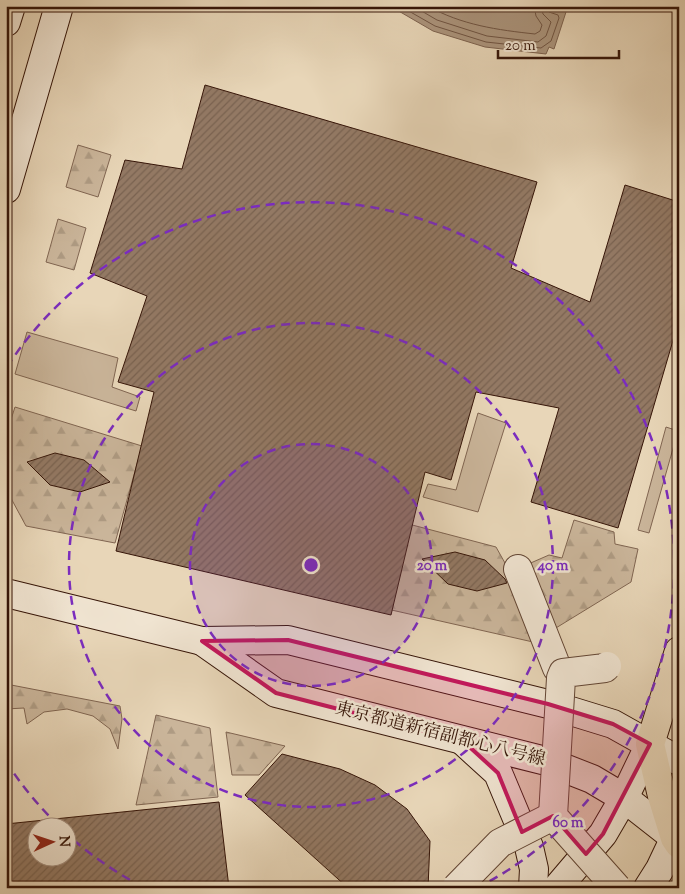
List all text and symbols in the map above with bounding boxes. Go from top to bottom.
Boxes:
scale bar [498,28,619,60]
text: 20 m [505,36,536,57]
centre of rings [302,556,320,574]
text: 20 m [417,556,448,577]
text: 40 m [537,556,569,577]
street label: 東京都道新宿副都心八号線 [332,696,548,774]
text: 60 m [553,813,584,834]
north arrow [28,816,78,866]
text: N [53,835,73,848]

